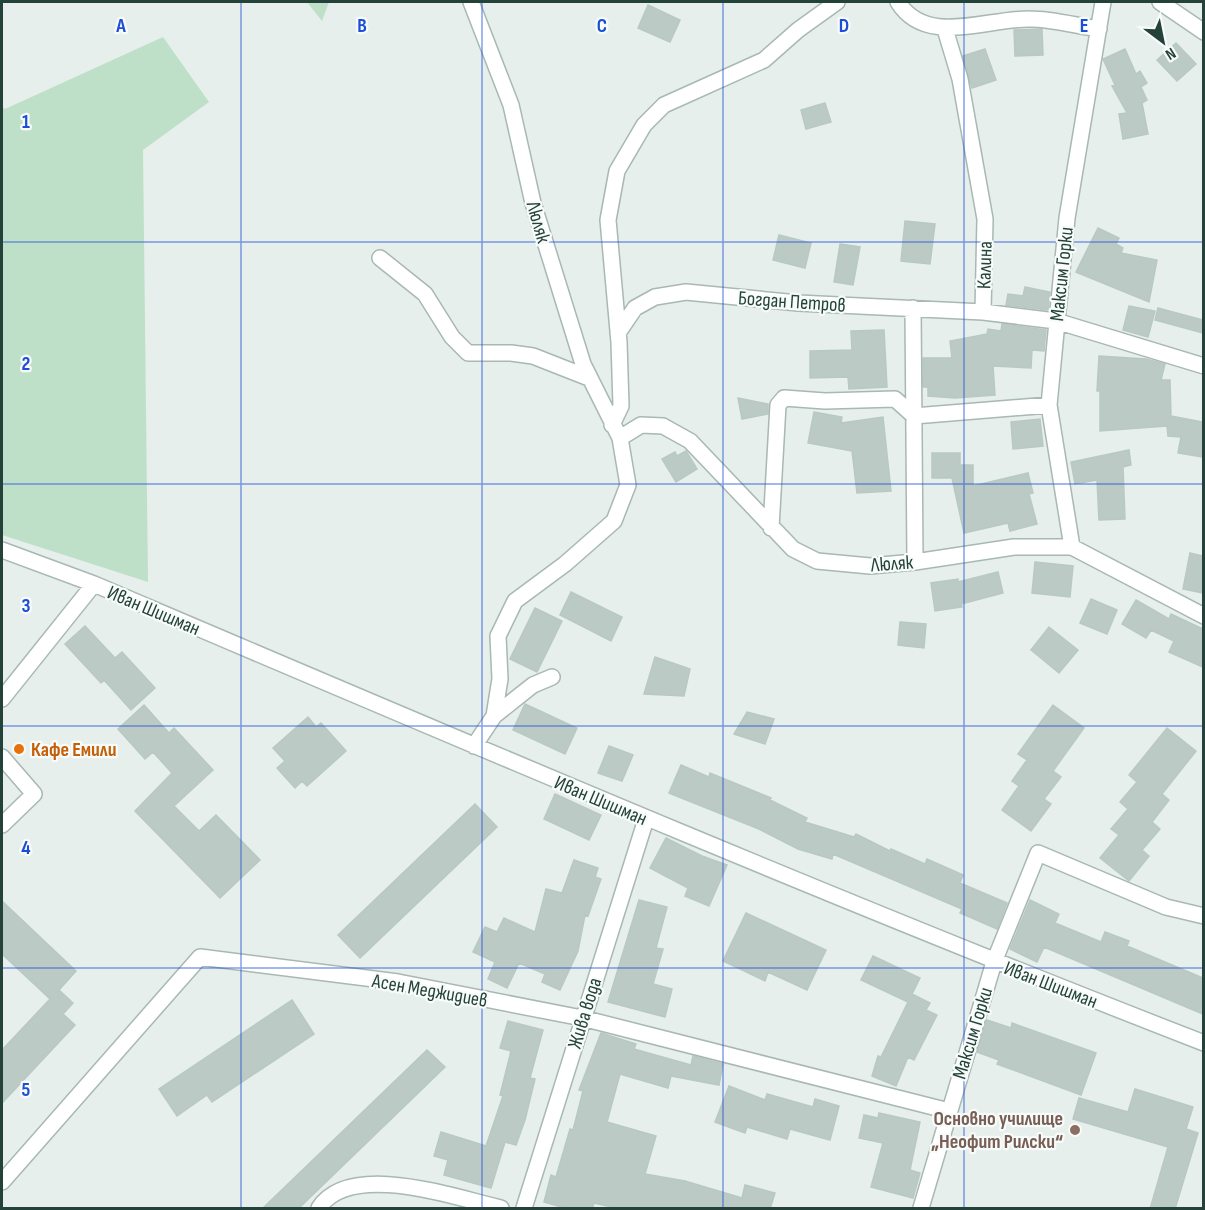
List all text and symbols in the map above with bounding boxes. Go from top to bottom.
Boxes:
north arrow [1133,12,1193,72]
text: A [115,14,126,38]
text: B [357,14,367,38]
text: C [597,14,607,38]
text: D [839,14,849,38]
text: E [1080,14,1088,38]
text: N [1161,43,1179,64]
text: 1 [22,110,30,134]
street label: Люляк [520,198,556,246]
street label: Максим Горки [1045,226,1079,322]
street label: Калина [972,241,998,289]
street label: Богдан Петров [737,286,847,318]
text: 2 [22,352,30,376]
street label: Люляк [869,551,915,578]
street label: Иван Шишман [104,581,204,641]
text: 3 [22,594,31,618]
place label: Кафе Емили [31,738,116,762]
marker: Кафе Емили [12,742,26,756]
street label: Иван Шишман [551,771,651,831]
text: 4 [21,836,31,860]
street label: Иван Шишман [1000,956,1101,1014]
street label: Асен Меджидиев [369,969,489,1013]
street label: Жива вода [563,975,607,1052]
street label: Максим Горки [948,985,998,1082]
text: 5 [22,1078,31,1102]
place label: Основно училище „Неофит Рилски“ [931,1107,1063,1154]
marker: Основно училище „Неофит Рилски“ [1068,1123,1082,1137]

